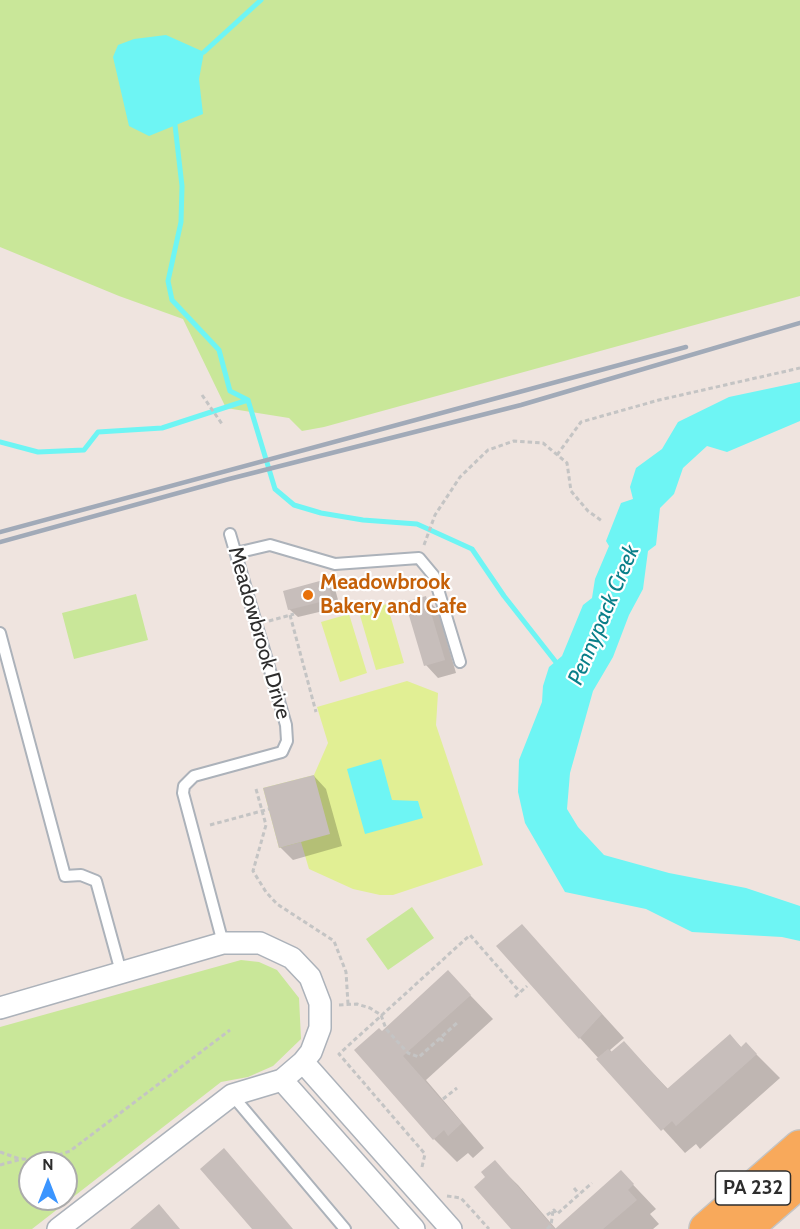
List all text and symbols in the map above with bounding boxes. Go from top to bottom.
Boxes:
water label: Pennypack Creek [563,541,645,689]
street label: Meadowbrook Drive [222,544,296,722]
place label: Meadowbrook Bakery and Cafe [320,570,467,620]
marker: Meadowbrook Bakery and Cafe [301,588,315,602]
north arrow [18,1151,78,1211]
text: N [42,1155,54,1174]
road number: PA 232 [716,1171,790,1205]

